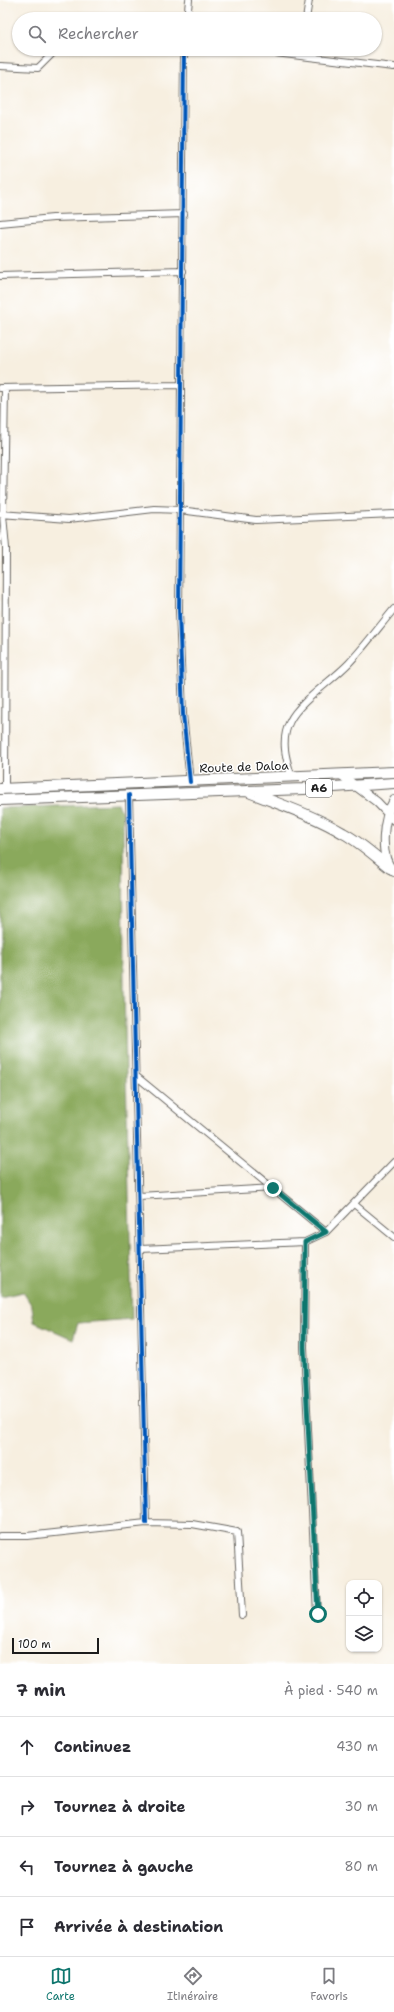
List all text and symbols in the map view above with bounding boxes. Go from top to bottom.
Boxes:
search box [12,12,382,56]
icon: search [26,23,48,45]
text: Rechercher [58,24,139,44]
street label: Route de Daloa [199,757,290,777]
road number: A6 [306,779,332,797]
route end [264,1179,282,1197]
map controls [346,1580,382,1652]
button: locate [346,1580,382,1616]
route start [309,1605,327,1623]
button: layers [346,1616,382,1652]
scale bar [12,1636,99,1655]
text: 100 m [18,1637,51,1652]
text: 7 min [16,1679,66,1701]
text: À pied · 540 m [284,1682,378,1699]
icon: ahead [16,1736,38,1758]
text: Continuez [54,1737,131,1757]
text: 430 m [336,1738,378,1755]
icon: right [16,1796,38,1818]
text: Tournez à droite [54,1797,186,1817]
text: 30 m [344,1798,378,1815]
icon: left [16,1856,38,1878]
text: Tournez à gauche [54,1857,194,1877]
text: 80 m [344,1858,378,1875]
icon: arrive [16,1916,38,1938]
text: Arrivée à destination [54,1917,223,1937]
tab: Carte [46,1965,75,2004]
tab: Itinéraire [167,1965,218,2004]
tab: Favoris [310,1965,348,2004]

